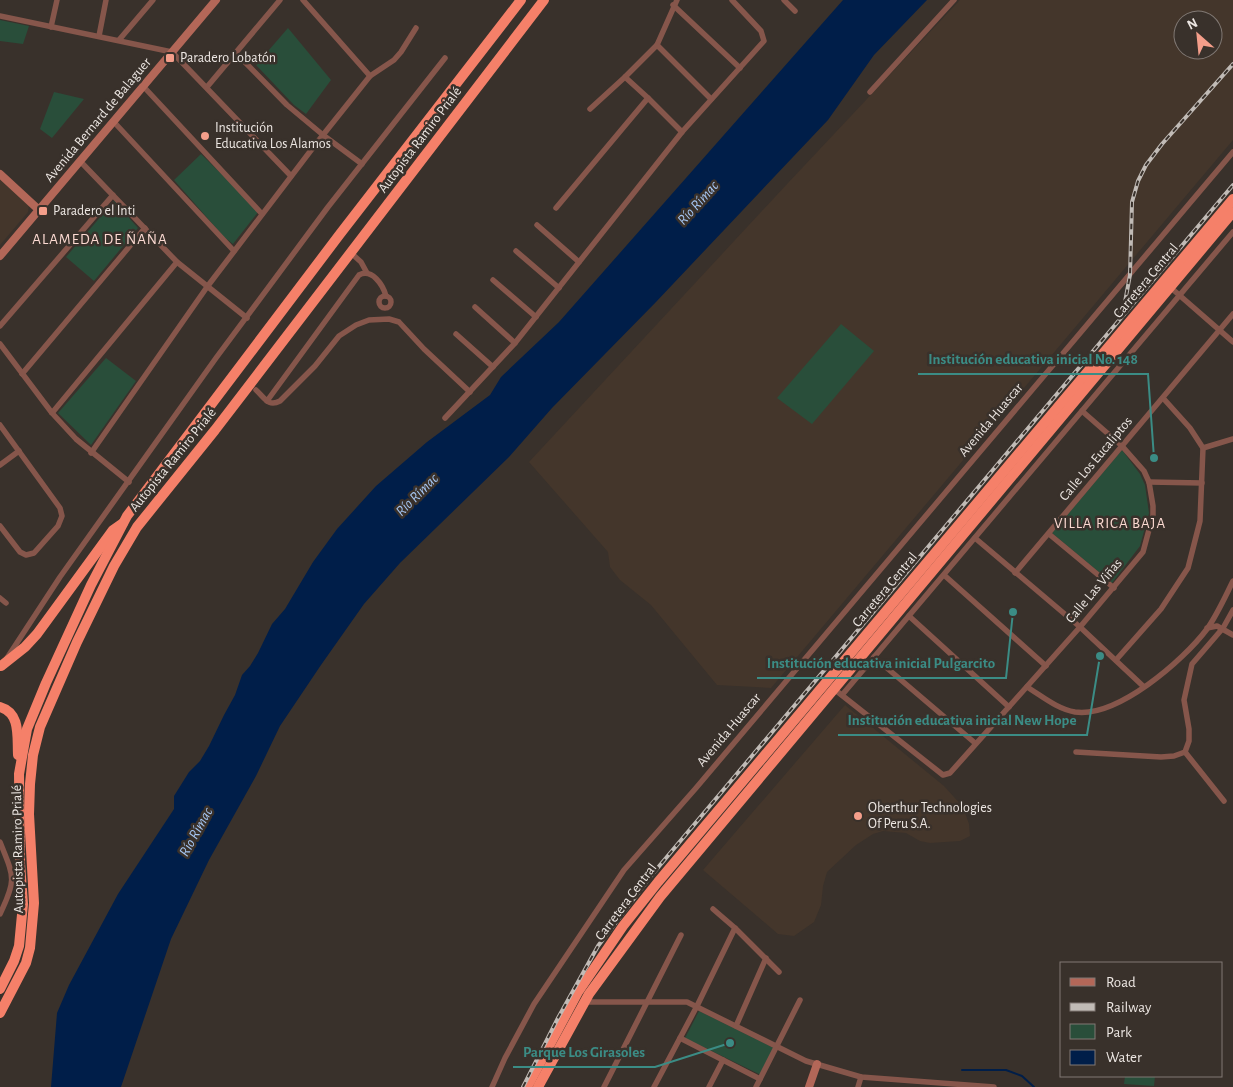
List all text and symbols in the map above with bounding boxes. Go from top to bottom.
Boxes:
north arrow [1173,10,1223,60]
text: N [1185,16,1200,33]
place label: Paradero Lobatón [180,51,276,65]
marker: Paradero Lobatón [164,52,176,64]
street label: Avenida Bernard de Balaguer [42,55,154,185]
street label: Autopista Ramiro Prialé [376,84,464,196]
place label: Institución Educativa Los Alamos [215,121,331,151]
marker: Institución Educativa Los Alamos [199,130,211,142]
water label: Río Rímac [675,178,722,228]
place label: Paradero el Inti [53,204,135,218]
marker: Paradero el Inti [37,205,49,217]
district label: ALAMEDA DE ÑAÑA [32,231,168,247]
street label: Carretera Central [1111,241,1181,321]
callout: Institución educativa inicial No. 148 [918,344,1148,374]
text: Institución educativa inicial No. 148 [928,352,1138,367]
street label: Avenida Huascar [956,380,1026,459]
street label: Autopista Ramiro Prialé [127,406,219,514]
street label: Calle Los Eucaliptos [1057,414,1135,504]
water label: Río Rímac [393,470,442,519]
district label: VILLA RICA BAJA [1054,516,1166,531]
street label: Carretera Central [850,550,920,630]
street label: Calle Las Viñas [1063,556,1125,626]
callout: Institución educativa inicial Pulgarcito [757,648,1006,678]
text: Institución educativa inicial Pulgarcito [767,656,995,671]
street label: Avenida Huascar [694,690,764,769]
callout: Institución educativa inicial New Hope [838,705,1087,735]
text: Institución educativa inicial New Hope [848,713,1076,728]
street label: Autopista Ramiro Prialé [10,785,26,913]
place label: Oberthur Technologies Of Peru S.A. [868,801,992,831]
water label: Río Rímac [177,804,216,859]
marker: Oberthur Technologies Of Peru S.A. [852,810,864,822]
street label: Carretera Central [593,861,659,943]
legend [1060,962,1223,1077]
text: Road [1106,975,1136,990]
text: Railway [1106,1000,1152,1015]
text: Park [1106,1025,1132,1040]
callout: Parque Los Girasoles [513,1037,655,1067]
text: Parque Los Girasoles [523,1045,645,1060]
text: Water [1106,1050,1142,1065]

